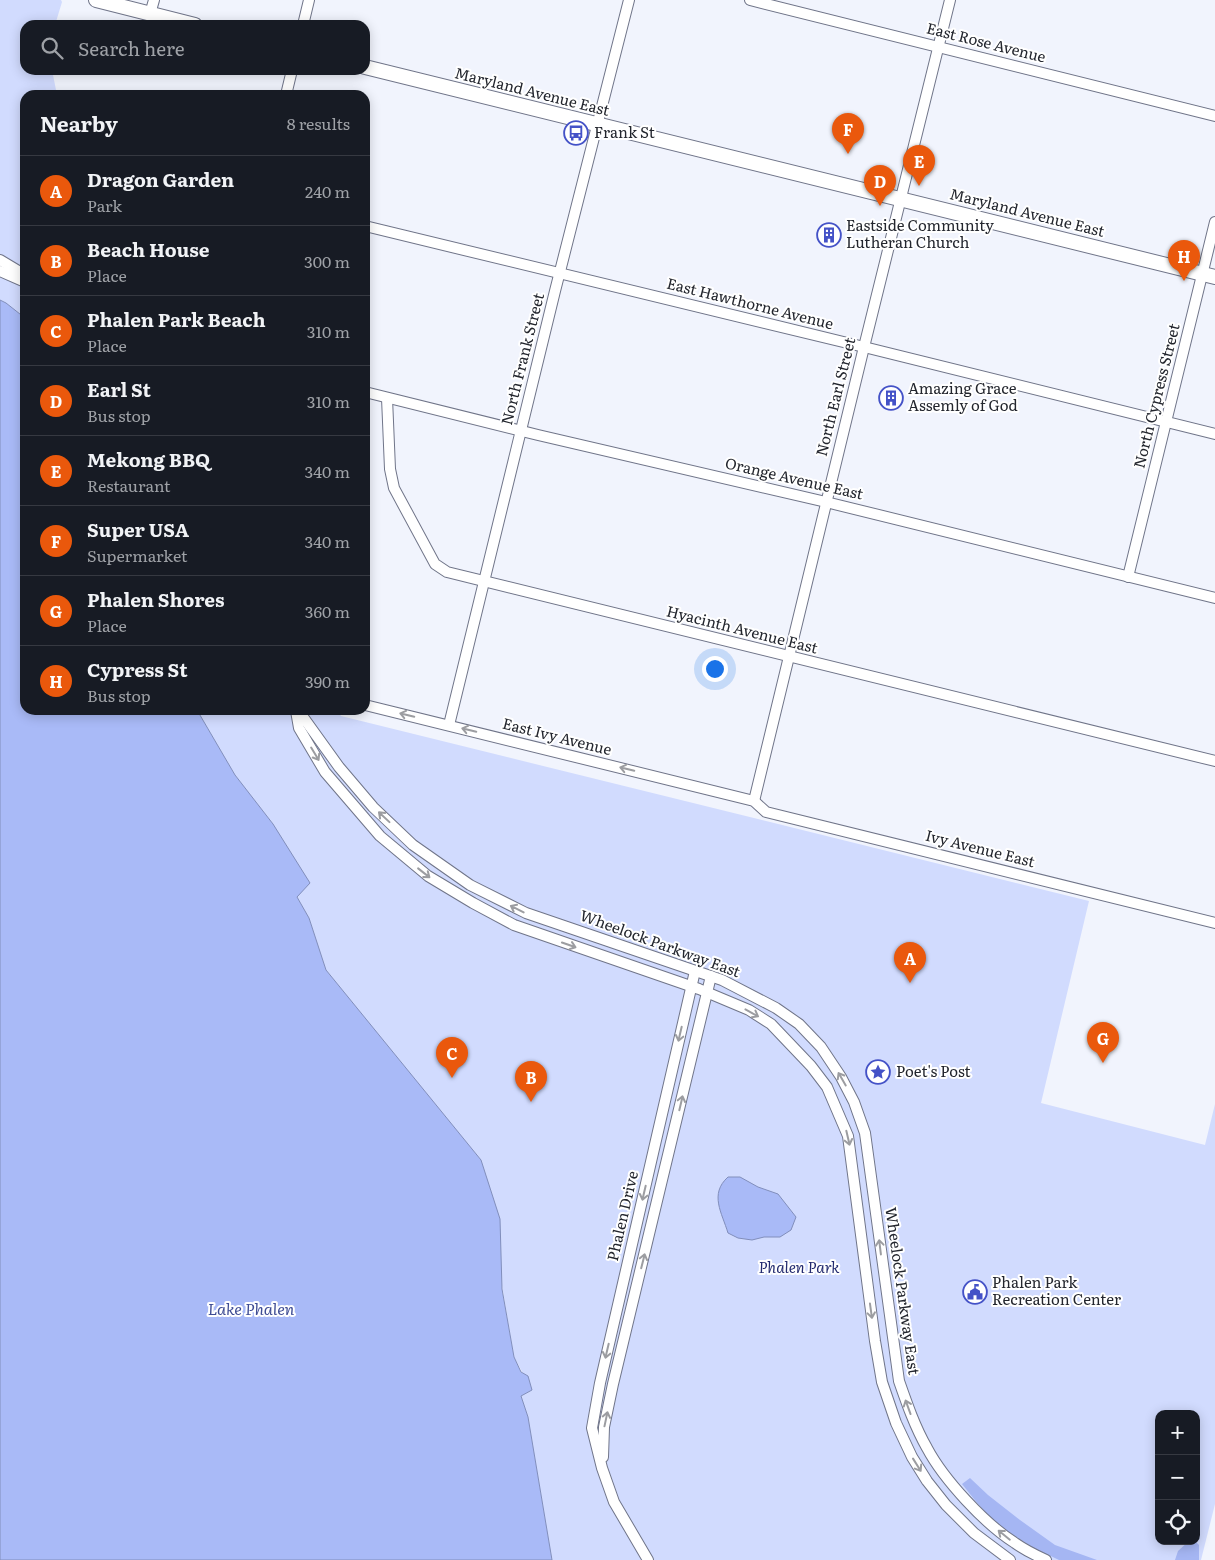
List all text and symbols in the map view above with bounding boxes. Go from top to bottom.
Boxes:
street label: East Rose Avenue [924,16,1049,68]
search box [20,20,370,75]
icon: search [38,34,66,62]
text: Search here [78,34,185,62]
street label: Maryland Avenue East [453,60,612,121]
text: Nearby [40,107,118,138]
text: 8 results [287,111,350,135]
pin: F [832,113,864,154]
bus stop icon: Frank St [563,120,589,146]
place label: Frank St [594,120,655,143]
pin: E [903,145,935,186]
text: Dragon Garden [87,165,234,193]
pin: D [864,165,896,206]
text: A [50,179,62,203]
text: 240 m [305,179,350,203]
street label: Maryland Avenue East [948,181,1107,242]
text: Park [87,193,122,217]
place label: Eastside Community Lutheran Church [846,213,994,253]
building icon: Eastside Community Lutheran Church [816,222,842,248]
text: Beach House [87,235,210,263]
pin: H [1168,240,1200,281]
text: B [50,249,62,273]
text: 300 m [304,249,350,273]
text: Place [87,263,127,287]
street label: East Hawthorne Avenue [665,271,836,334]
street label: North Frank Street [494,290,549,427]
text: Phalen Park Beach [87,305,266,333]
text: C [50,319,62,343]
text: 310 m [307,319,350,343]
street label: North Cypress Street [1126,321,1185,470]
text: Place [87,333,127,357]
street label: North Earl Street [809,335,860,458]
text: Earl St [87,375,151,403]
place label: Amazing Grace Assemly of God [908,376,1018,416]
building icon: Amazing Grace Assemly of God [878,385,904,411]
text: D [50,389,62,413]
text: 310 m [307,389,350,413]
text: Bus stop [87,403,151,427]
text: Mekong BBQ [87,445,210,473]
street label: Orange Avenue East [723,450,866,505]
text: E [51,459,61,483]
text: 340 m [305,459,350,483]
text: Restaurant [87,473,171,497]
text: Super USA [87,515,189,543]
text: F [51,529,61,553]
text: 340 m [305,529,350,553]
text: Supermarket [87,543,187,567]
text: Phalen Shores [87,585,224,613]
text: G [50,599,62,623]
text: 360 m [305,599,350,623]
street label: Hyacinth Avenue East [664,599,820,658]
text: Place [87,613,127,637]
text: Cypress St [87,655,187,683]
your location [702,656,728,682]
text: H [49,669,63,693]
text: 390 m [305,669,350,693]
text: Bus stop [87,683,151,707]
one-way arrow [399,710,415,719]
street label: East Ivy Avenue [500,711,615,760]
one-way arrow [462,725,478,734]
one-way arrow [310,747,320,761]
one-way arrow [619,764,635,773]
one-way arrow [378,811,390,823]
street label: Ivy Avenue East [923,823,1037,872]
one-way arrow [417,867,430,878]
street label: Wheelock Parkway East [577,903,744,982]
one-way arrow [510,904,525,913]
one-way arrow [561,941,576,950]
pin: A [894,942,926,983]
one-way arrow [744,1008,758,1018]
pin: G [1087,1022,1119,1063]
one-way arrow [675,1026,684,1042]
pin: C [436,1037,468,1078]
place icon: Poet's Post [865,1059,891,1085]
place label: Poet's Post [896,1059,971,1082]
pin: B [515,1061,547,1102]
one-way arrow [836,1072,846,1086]
one-way arrow [677,1096,686,1112]
one-way arrow [843,1130,853,1146]
street label: Phalen Drive [600,1168,643,1263]
one-way arrow [639,1184,648,1200]
street label: Wheelock Parkway East [880,1205,927,1376]
one-way arrow [875,1239,885,1255]
one-way arrow [639,1254,648,1270]
park label: Phalen Park [759,1255,840,1278]
place label: Phalen Park Recreation Center [992,1270,1121,1310]
public building icon: Phalen Park Recreation Center [962,1279,988,1305]
water label: Lake Phalen [208,1296,295,1320]
one-way arrow [866,1303,876,1319]
one-way arrow [602,1343,611,1359]
one-way arrow [903,1399,912,1415]
map controls [1155,1410,1200,1545]
button: + [1155,1410,1200,1455]
one-way arrow [602,1412,611,1428]
button: − [1155,1455,1200,1500]
one-way arrow [913,1458,923,1472]
button: locate [1155,1500,1200,1545]
one-way arrow [998,1529,1011,1540]

